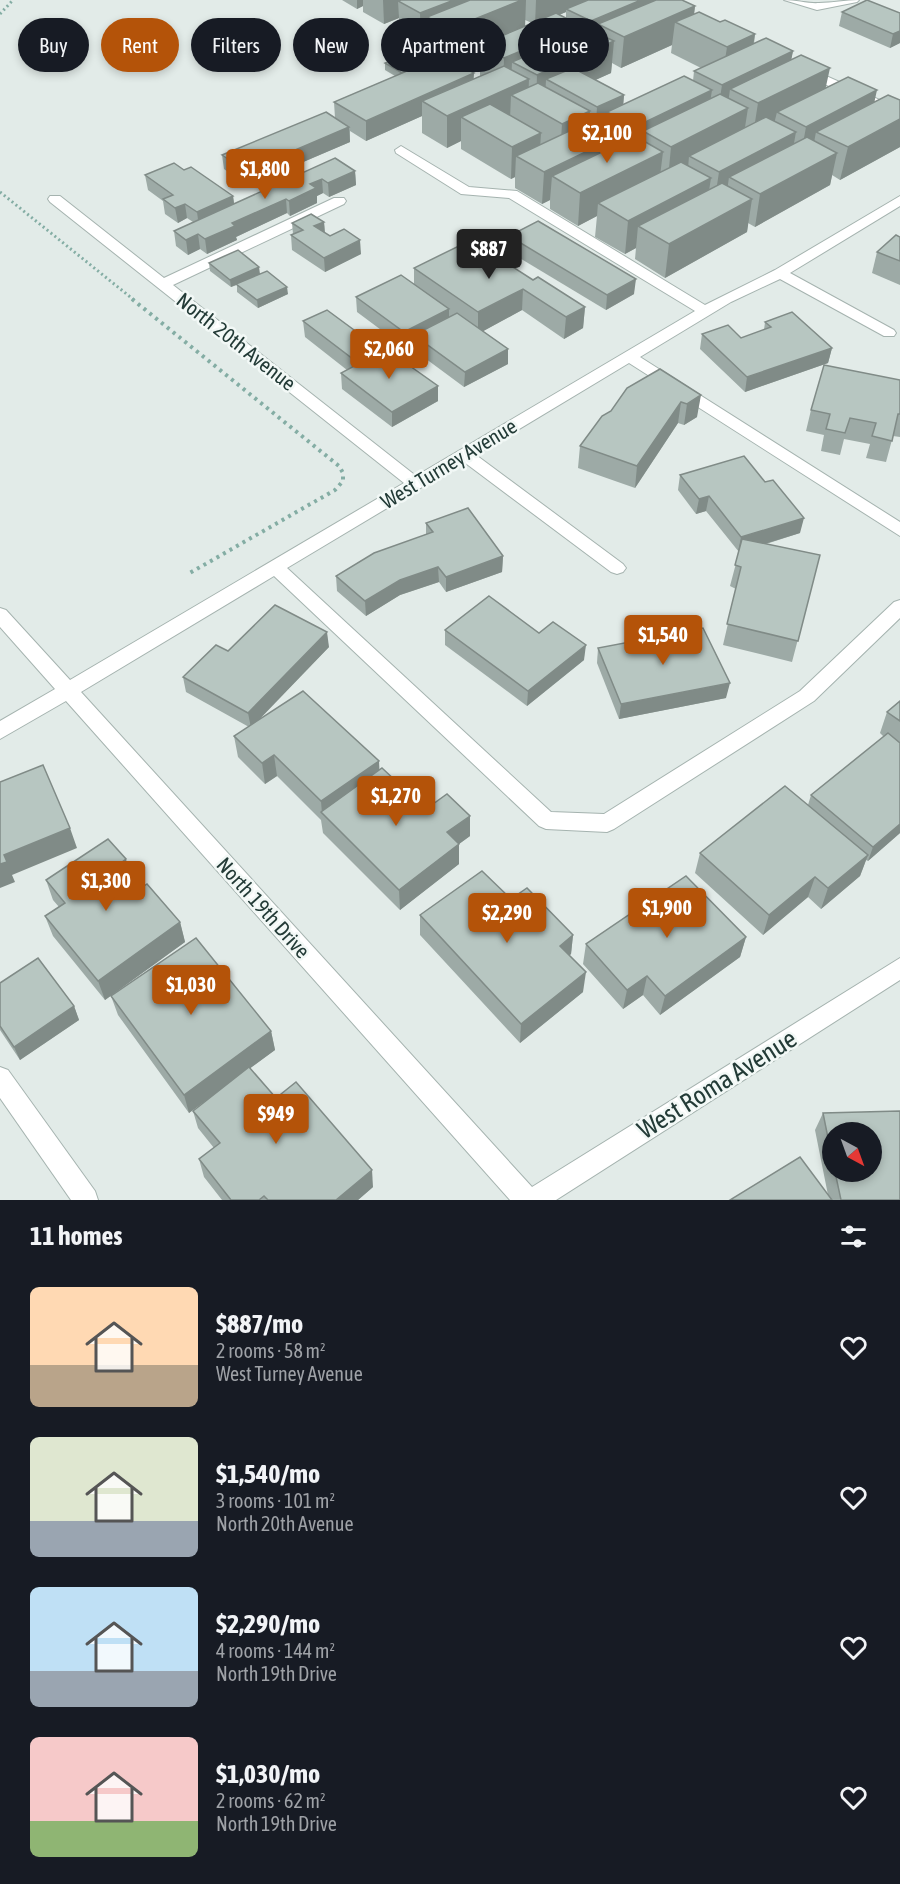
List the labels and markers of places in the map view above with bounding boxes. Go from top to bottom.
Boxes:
pin: $2,100 [558,113,656,164]
pin: $1,800 [216,149,314,200]
pin: $887 [453,229,525,280]
pin: $2,060 [340,329,438,380]
pin: $1,540 [614,615,712,666]
pin: $1,270 [347,776,445,827]
pin: $1,300 [57,861,155,912]
pin: $1,900 [618,888,716,939]
pin: $2,290 [458,893,556,944]
pin: $1,030 [142,965,240,1016]
pin: $949 [240,1094,312,1145]

